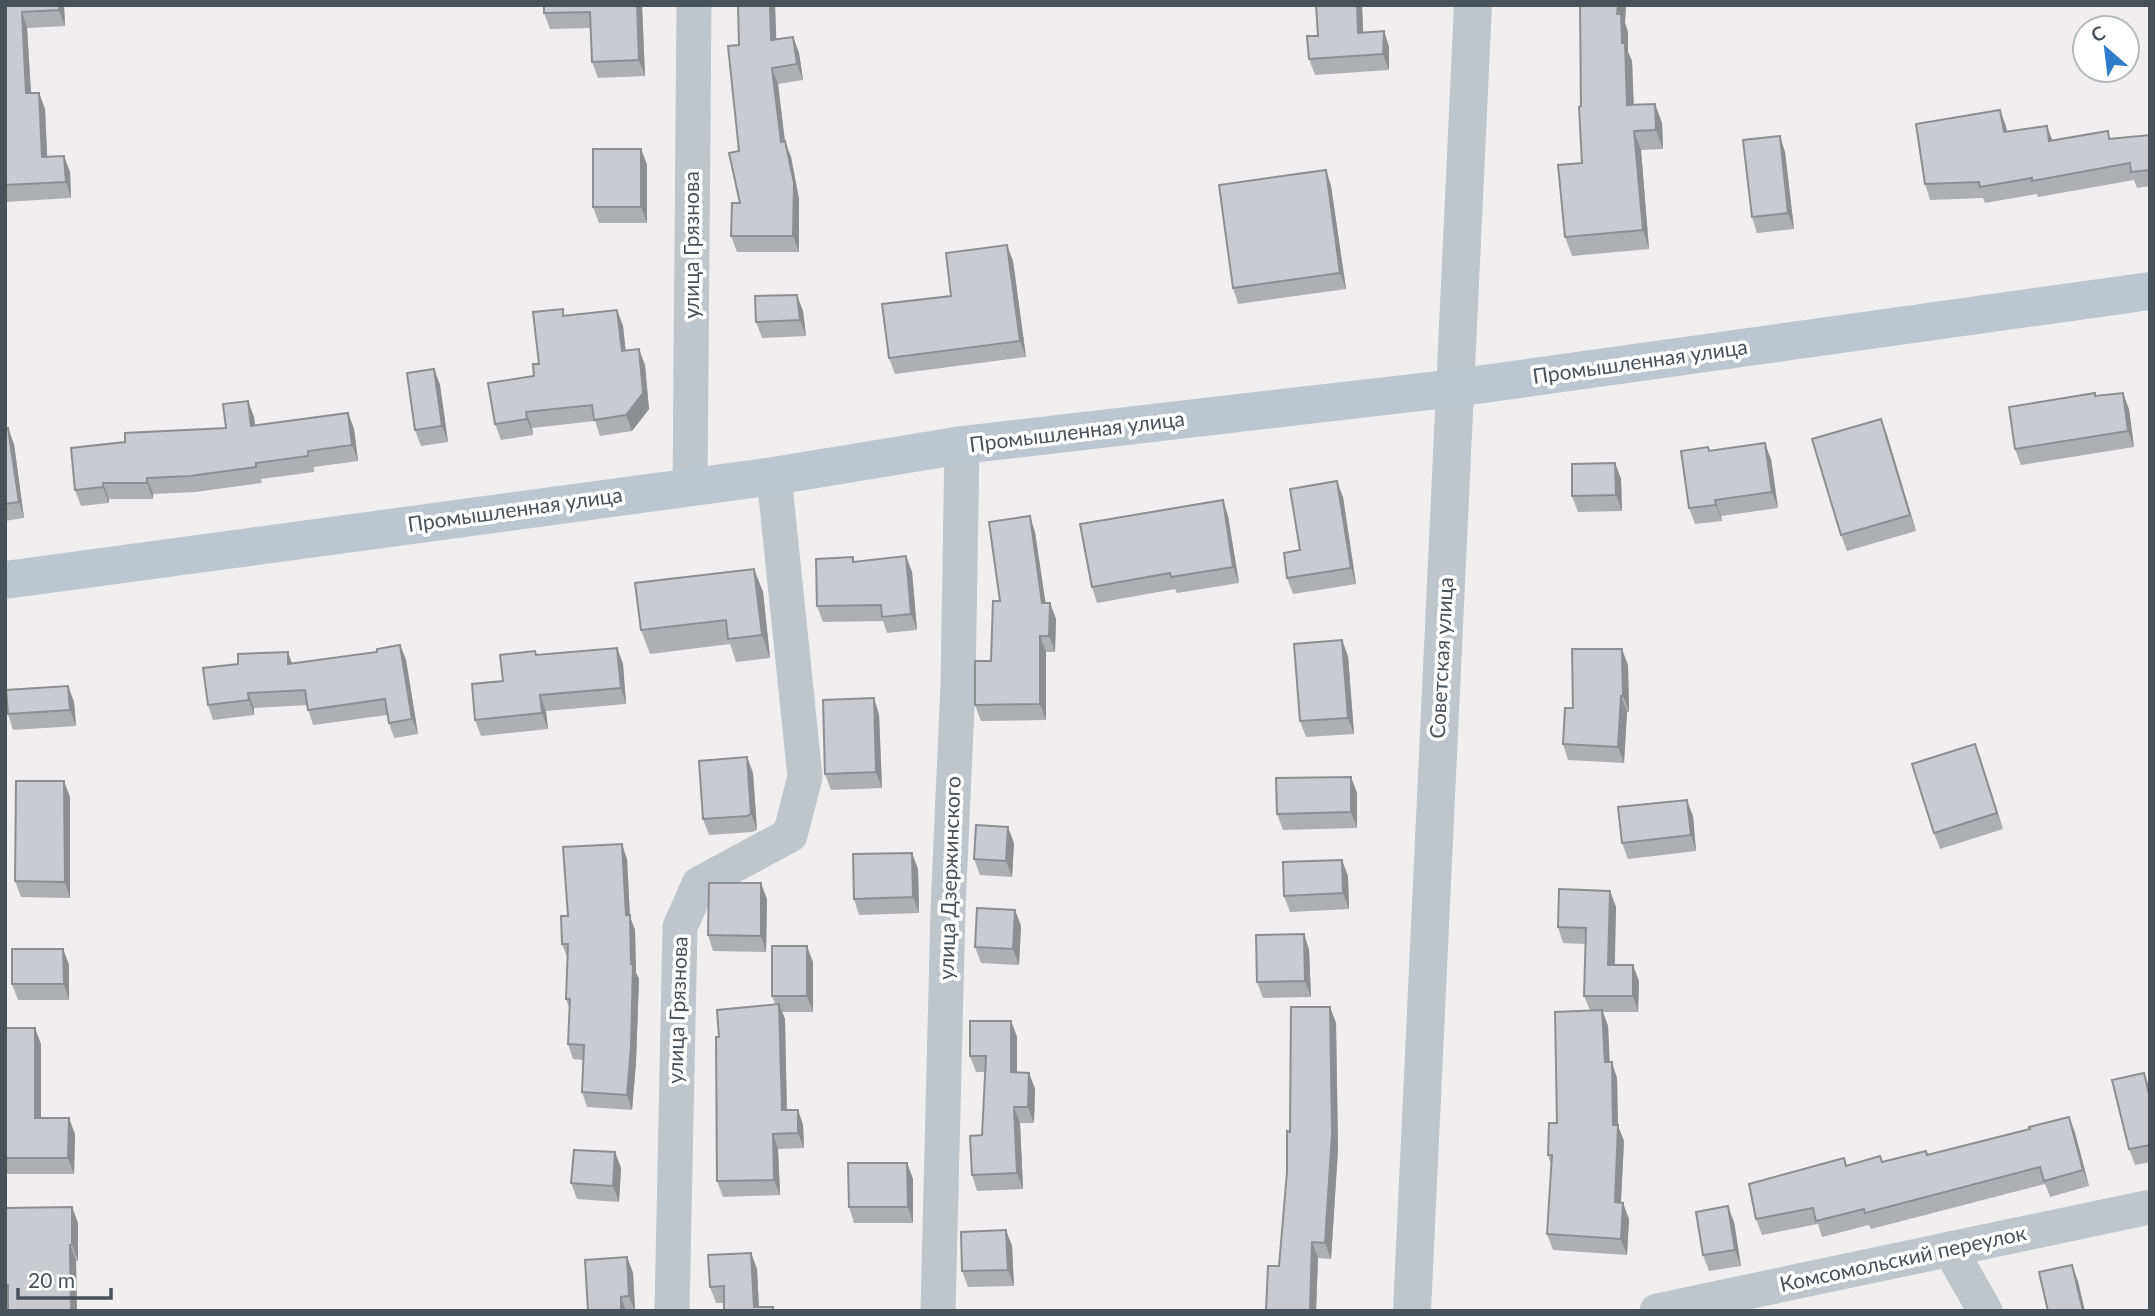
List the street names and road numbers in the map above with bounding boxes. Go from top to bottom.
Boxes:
street label: улица Грязнова [678,171,703,319]
street label: Промышленная улица [1531,333,1749,388]
street label: Промышленная улица [968,405,1186,456]
street label: Промышленная улица [406,481,624,536]
street label: Советская улица [1424,577,1457,739]
street label: улица Дзержинского [932,776,965,980]
street label: улица Грязнова [661,936,692,1084]
street label: Комсомольский переулок [1777,1219,2028,1296]

